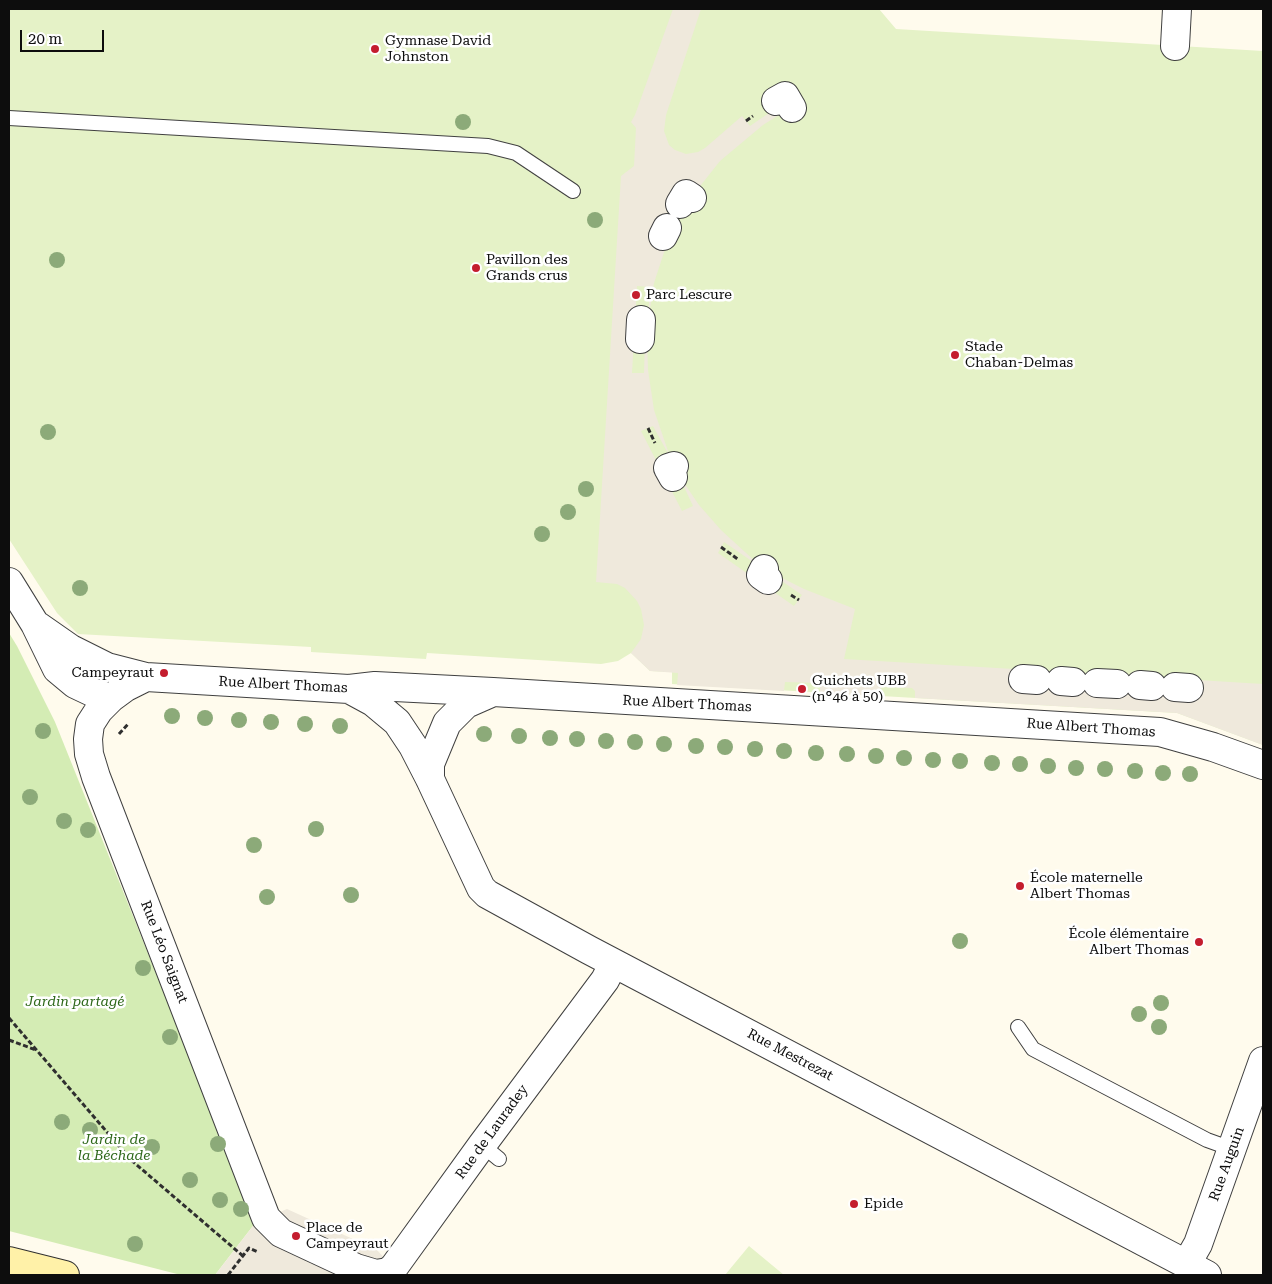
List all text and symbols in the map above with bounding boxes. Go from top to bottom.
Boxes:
scale bar [22,20,106,52]
text: 20 m [28,30,62,48]
place label: Gymnase David Johnston [385,33,491,65]
marker: Gymnase David Johnston [369,43,381,55]
place label: Pavillon des Grands crus [486,252,568,284]
marker: Pavillon des Grands crus [470,262,482,274]
place label: Parc Lescure [646,287,732,303]
marker: Parc Lescure [630,289,642,301]
place label: Stade Chaban-Delmas [965,339,1073,372]
marker: Stade Chaban-Delmas [949,349,961,361]
place label: Campeyraut [72,665,154,681]
marker: Campeyraut [158,667,170,679]
street label: Rue Albert Thomas [218,673,348,697]
place label: Guichets UBB (n°46 à 50) [812,673,906,706]
marker: Guichets UBB (n°46 à 50) [796,683,808,695]
street label: Rue Albert Thomas [622,692,752,716]
street label: Rue Albert Thomas [1026,715,1156,741]
place label: École maternelle Albert Thomas [1030,870,1143,902]
marker: École maternelle Albert Thomas [1014,880,1026,892]
street label: Rue Léo Saignat [137,898,191,1006]
place label: École élémentaire Albert Thomas [1068,926,1189,959]
marker: École élémentaire Albert Thomas [1193,936,1205,948]
park label: Jardin partagé [26,994,124,1010]
street label: Rue Mestrezat [744,1025,836,1085]
street label: Rue de Lauradey [452,1082,532,1182]
street label: Rue Auguin [1206,1124,1248,1204]
park label: Jardin de la Béchade [78,1132,150,1164]
place label: Epide [864,1196,903,1212]
marker: Epide [848,1198,860,1210]
place label: Place de Campeyraut [306,1220,388,1252]
marker: Place de Campeyraut [290,1230,302,1242]

